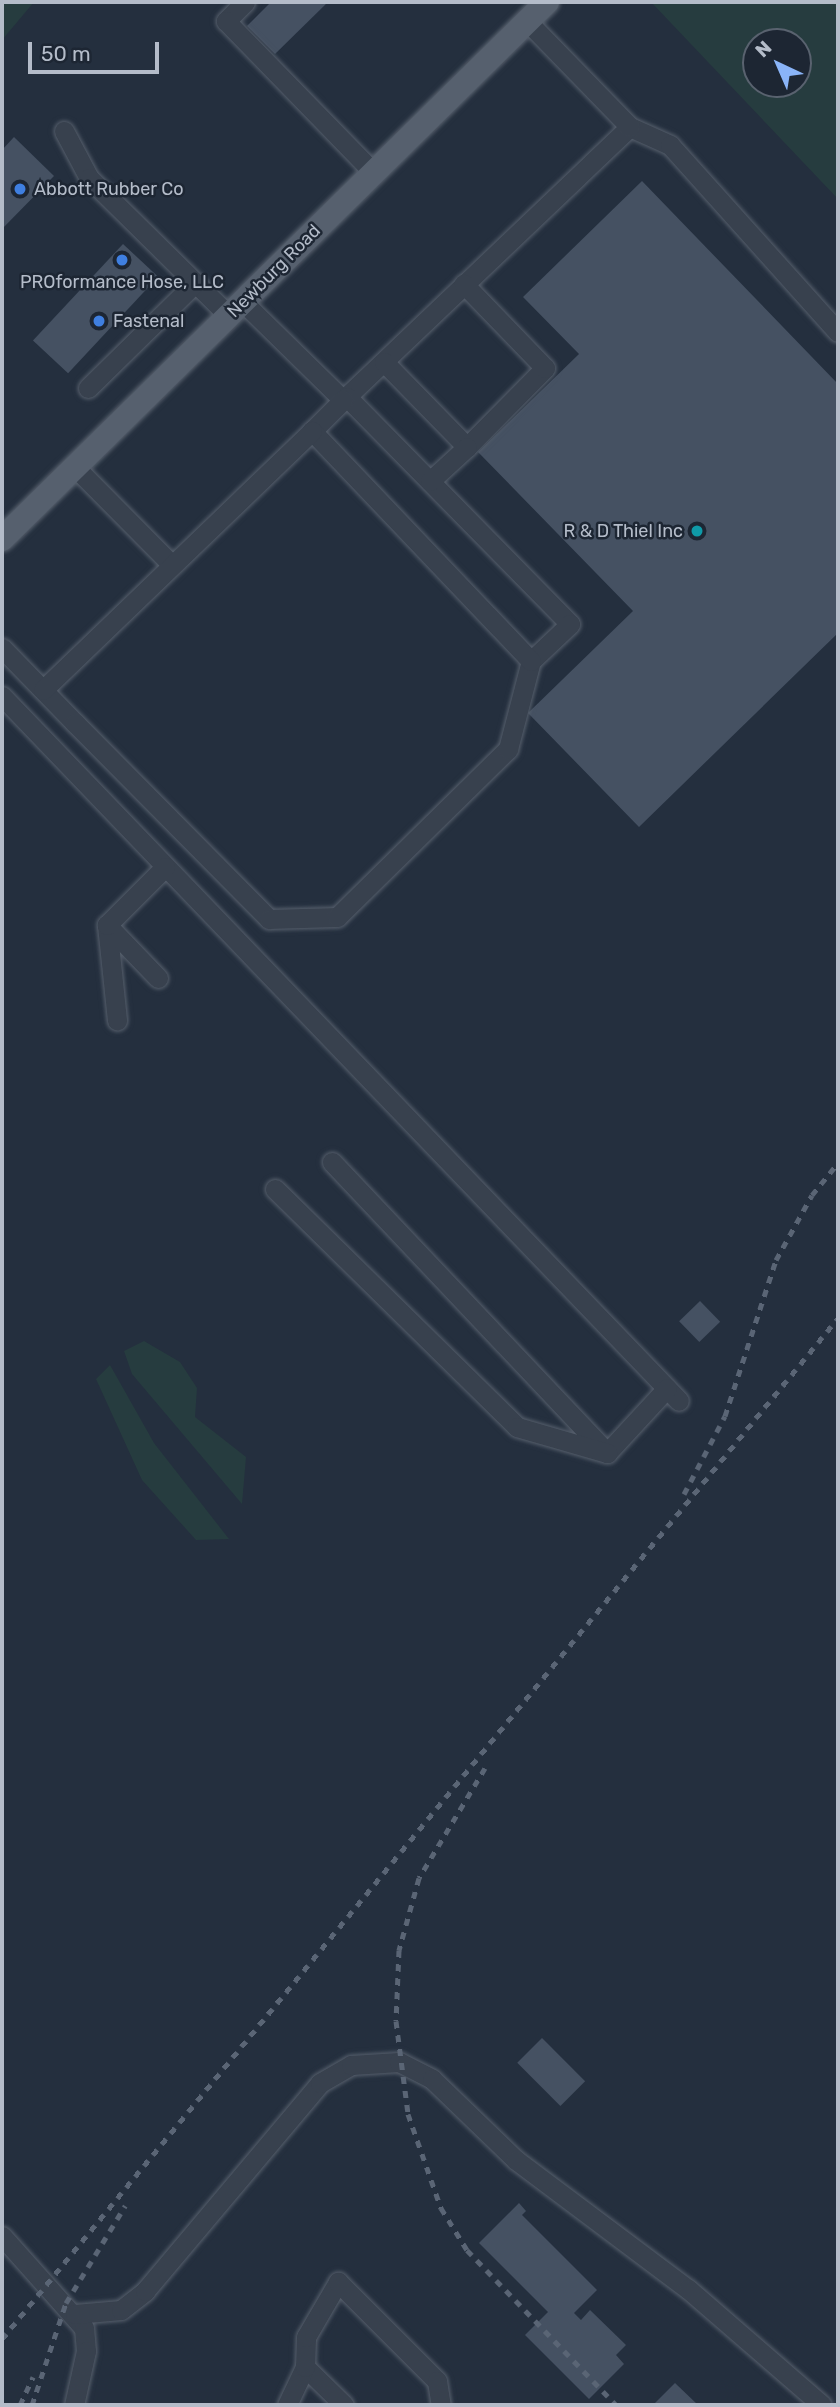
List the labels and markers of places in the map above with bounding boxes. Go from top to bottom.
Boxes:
place label: Abbott Rubber Co [34,178,184,200]
marker: Abbott Rubber Co [12,181,28,197]
marker: PROformance Hose, LLC [114,252,130,268]
place label: PROformance Hose, LLC [20,271,224,293]
place label: Fastenal [113,310,184,332]
marker: Fastenal [91,313,107,329]
place label: R & D Thiel Inc [563,520,683,542]
marker: R & D Thiel Inc [689,523,705,539]

